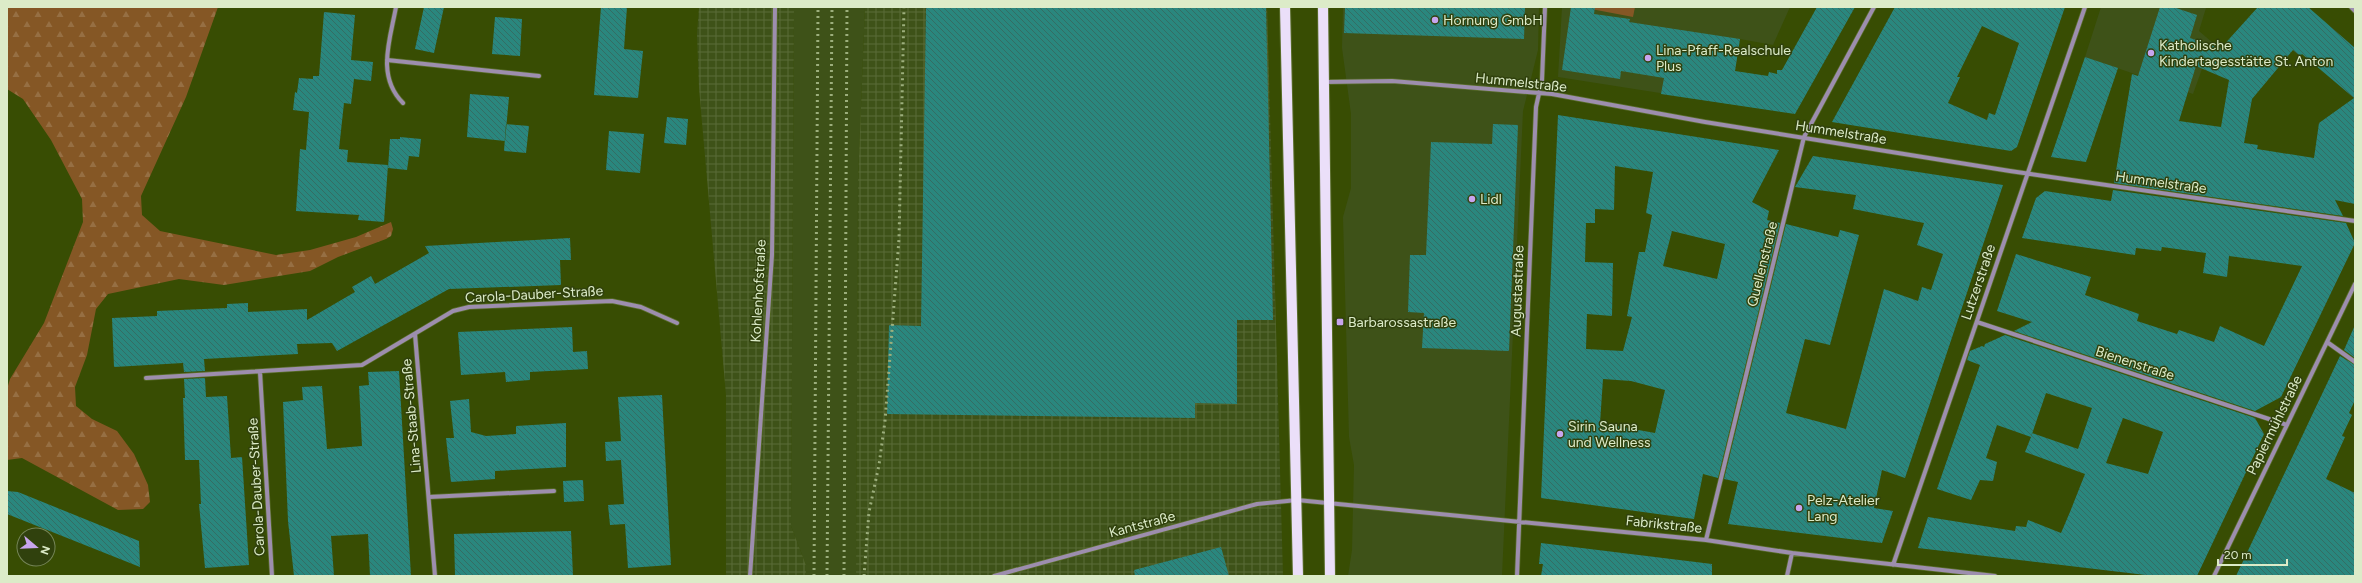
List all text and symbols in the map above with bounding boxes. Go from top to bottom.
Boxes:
place label: Hornung GmbH [1443,12,1543,29]
marker: Hornung GmbH [1430,15,1440,25]
place label: Katholische Kindertagesstätte St. Anton [2159,37,2333,70]
place label: Lina-Pfaff-Realschule Plus [1656,42,1791,75]
marker: Katholische Kindertagesstätte St. Anton [2146,48,2156,58]
marker: Lina-Pfaff-Realschule Plus [1643,53,1653,63]
street label: Hummelstraße [1474,69,1568,96]
street label: Hummelstraße [1794,117,1888,148]
street label: Hummelstraße [2114,168,2208,197]
place label: Lidl [1480,191,1502,208]
marker: Lidl [1467,194,1477,204]
street label: Quellenstraße [1744,219,1781,308]
street label: Kohlenhofstraße [747,239,770,343]
street label: Lutzerstraße [1958,242,1999,322]
street label: Augustastraße [1507,245,1528,337]
street label: Carola-Dauber-Straße [464,282,604,307]
place label: Barbarossastraße [1348,314,1456,331]
marker: Barbarossastraße [1335,317,1345,327]
street label: Bienenstraße [2093,343,2177,384]
street label: Lina-Staab-Straße [398,358,425,474]
street label: Papiermühlstraße [2243,372,2306,478]
street label: Carola-Dauber-Straße [244,417,269,557]
place label: Sirin Sauna und Wellness [1568,418,1650,451]
marker: Sirin Sauna und Wellness [1555,429,1565,439]
place label: Pelz-Atelier Lang [1807,492,1880,525]
marker: Pelz-Atelier Lang [1794,503,1804,513]
street label: Kantstraße [1107,507,1177,541]
street label: Fabrikstraße [1625,512,1703,537]
north arrow [16,527,56,567]
scale bar [2218,541,2287,567]
text: N [37,544,53,556]
text: 20 m [2224,548,2252,562]

